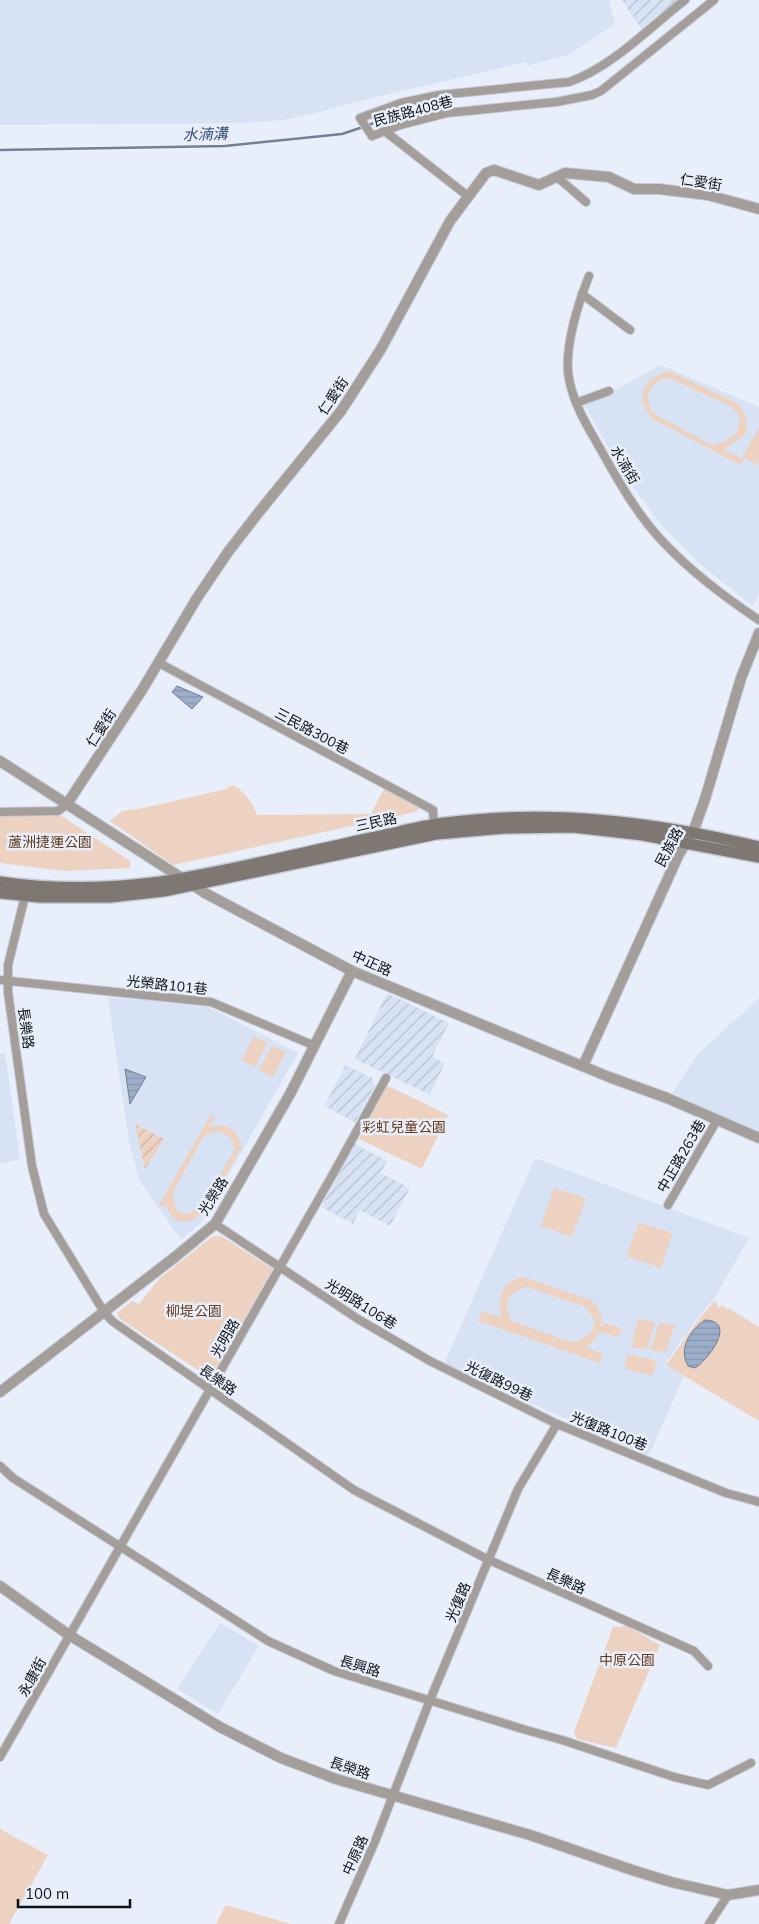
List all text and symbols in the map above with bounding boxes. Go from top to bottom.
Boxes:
street label: 民族路408巷 [371,92,455,130]
water label: 水湳溝 [182,124,230,144]
street label: 仁愛街 [679,170,723,194]
street label: 仁愛街 [314,374,352,418]
street label: 水湳街 [606,442,644,488]
street label: 三民路300巷 [272,704,352,758]
street label: 仁愛街 [82,705,120,751]
street label: 三民路 [354,809,398,835]
street label: 民族路 [651,824,687,870]
park label: 蘆洲捷運公園 [8,833,92,851]
street label: 中正路 [349,946,395,980]
street label: 光榮路101巷 [126,972,208,998]
street label: 長樂路 [14,1006,38,1050]
street label: 中正路263巷 [653,1116,709,1196]
park label: 彩虹兒童公園 [362,1118,446,1136]
street label: 光榮路 [194,1173,232,1219]
street label: 光明路106巷 [322,1275,400,1333]
park label: 柳堤公園 [166,1302,222,1320]
street label: 光明路 [207,1315,243,1361]
street label: 光復路99巷 [462,1357,536,1405]
street label: 長樂路 [196,1361,240,1399]
street label: 光復路100巷 [568,1407,650,1455]
street label: 長樂路 [543,1564,589,1598]
street label: 光復路 [442,1579,474,1625]
street label: 長興路 [337,1651,383,1681]
park label: 中原公園 [599,1651,655,1669]
street label: 永康街 [14,1654,50,1700]
street label: 長榮路 [327,1753,373,1783]
street label: 中原路 [338,1832,372,1878]
scale bar [18,1876,130,1908]
text: 100 m [25,1884,69,1903]

